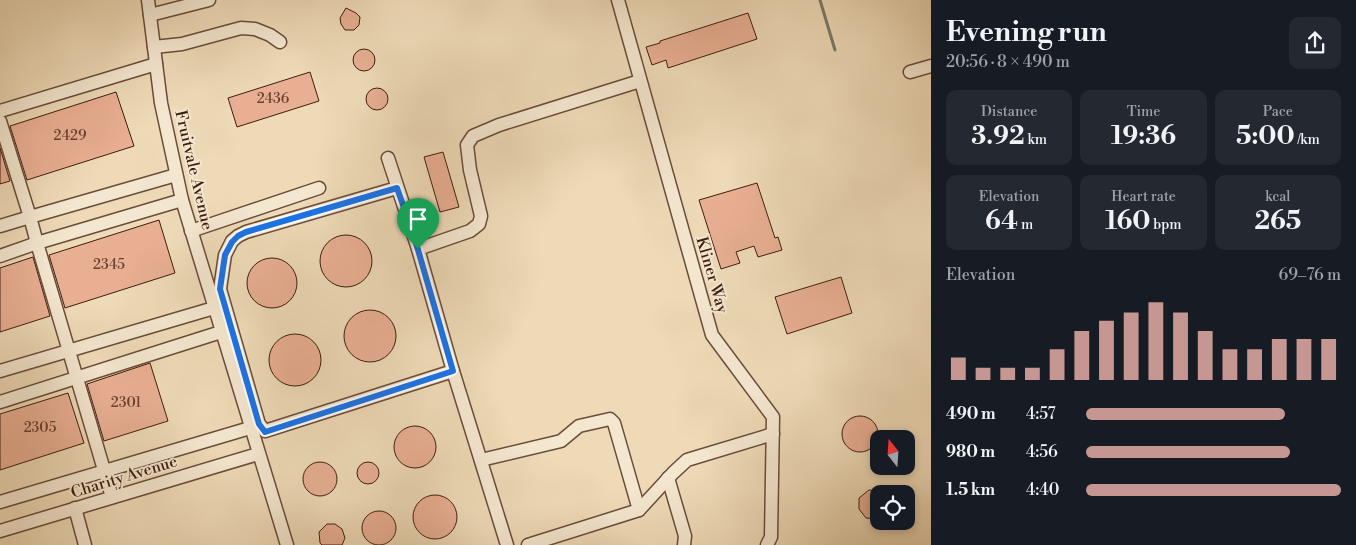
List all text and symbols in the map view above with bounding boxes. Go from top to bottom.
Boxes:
text: Evening run [946,15,1107,50]
button: share [1289,17,1341,69]
text: 20:56 · 8 × 490 m [946,52,1070,72]
house number: 2436 [257,90,290,108]
text: Distance [981,103,1037,121]
text: Time [1127,103,1160,121]
text: Pace [1263,103,1293,121]
street label: Fruitvale Avenue [170,108,218,232]
text: 3.92 [971,121,1025,152]
text: 19:36 [1111,121,1176,152]
text: 5:00 [1236,121,1295,152]
house number: 2429 [54,127,86,145]
text: km [1025,131,1047,149]
text: /km [1295,131,1320,149]
text: Elevation [979,188,1039,206]
text: Heart rate [1111,188,1176,206]
text: kcal [1265,188,1291,206]
pin [397,198,439,249]
icon: arrive [404,205,432,233]
text: 64 [985,206,1018,237]
text: 160 [1105,206,1150,237]
text: 265 [1254,206,1301,237]
text: m [1018,216,1033,234]
text: bpm [1150,216,1182,234]
street label: Kliner Way [692,234,733,316]
house number: 2345 [93,256,125,274]
text: Elevation [946,265,1015,285]
text: 69–76 m [1278,265,1341,285]
house number: 2301 [111,394,141,412]
text: 490 m [946,404,996,424]
text: 4:57 [1026,404,1055,424]
house number: 2305 [24,419,57,437]
north arrow [870,430,915,475]
map controls [870,430,915,530]
text: 980 m [946,442,995,462]
text: 4:56 [1026,442,1058,462]
street label: Charity Avenue [68,451,180,503]
text: 1.5 km [946,480,995,500]
text: 4:40 [1026,480,1059,500]
button: locate [870,485,915,530]

